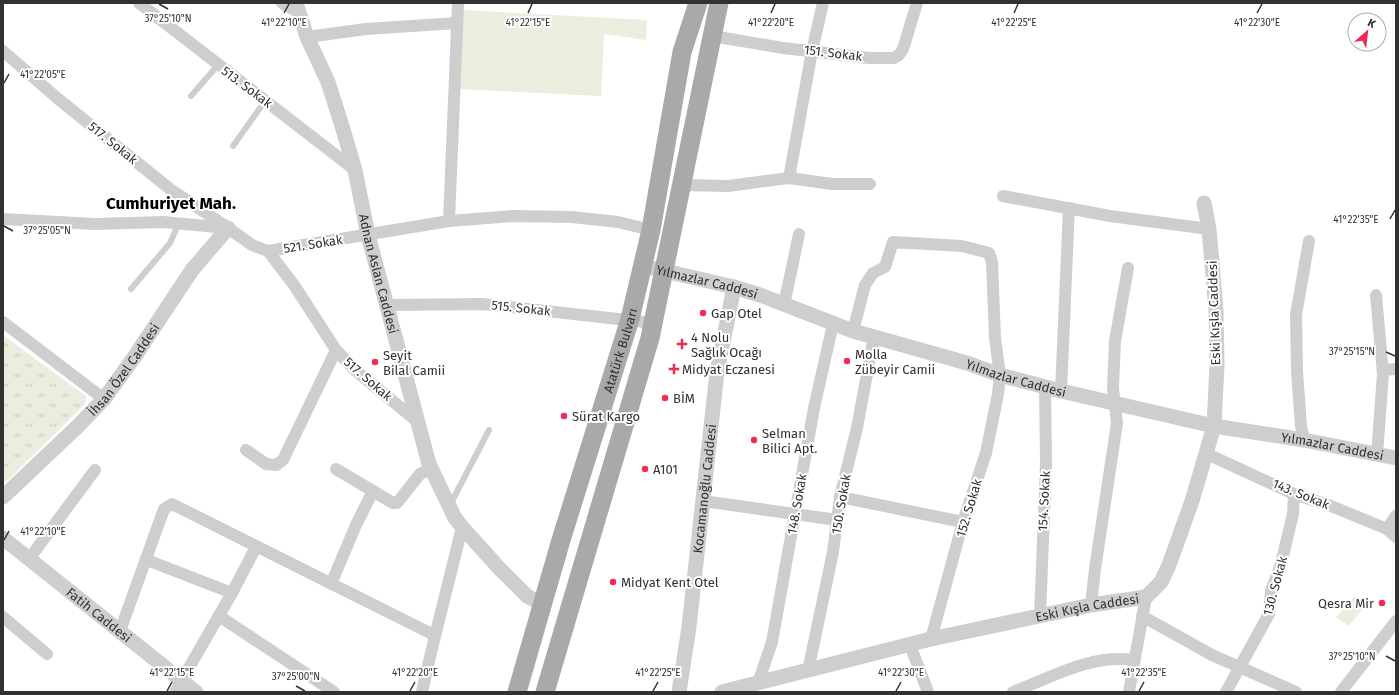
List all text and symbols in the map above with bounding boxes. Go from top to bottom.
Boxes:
north arrow [1347,12,1387,52]
text: 37°25'10"N [144,13,192,25]
text: K [1365,16,1378,31]
text: 41°22'10"E [261,17,307,29]
text: 41°22'15"E [506,17,550,29]
text: 41°22'20"E [748,17,794,29]
text: 41°22'25"E [991,17,1037,29]
text: 41°22'30"E [1234,17,1280,29]
street label: 151. Sokak [803,42,863,64]
street label: 513. Sokak [219,63,276,111]
text: 41°22'05"E [20,69,66,81]
street label: 517. Sokak [85,119,141,168]
district label: Cumhuriyet Mah. [106,193,236,214]
street label: Adnan Aslan Caddesi [356,213,401,335]
text: 41°22'35"E [1333,214,1379,226]
text: 37°25'05"N [23,225,71,237]
street label: 521. Sokak [282,232,344,256]
street label: Eski Kışla Caddesi [1205,260,1223,366]
street label: Yılmazlar Caddesi [655,262,760,301]
street label: 515. Sokak [491,297,552,319]
street label: Atatürk Bulvarı [600,306,640,394]
place label: Gap Otel [711,306,762,321]
marker: Gap Otel [698,308,708,318]
street label: İhsan Özel Caddesi [85,320,162,419]
place label: 4 Nolu Sağlık Ocağı [691,330,762,360]
marker: 4 Nolu Sağlık Ocağı [676,338,688,350]
text: 37°25'15"N [1329,346,1375,358]
place label: Molla Zübeyir Camii [855,347,935,377]
place label: Seyit Bilal Camii [383,348,445,378]
street label: 517. Sokak [341,354,395,404]
marker: Molla Zübeyir Camii [842,356,852,366]
street label: Yılmazlar Caddesi [964,356,1068,399]
marker: Seyit Bilal Camii [370,357,380,367]
place label: Midyat Eczanesi [682,362,775,377]
marker: Midyat Eczanesi [669,364,679,374]
place label: BİM [673,391,695,406]
marker: BİM [660,393,670,403]
place label: Sürat Kargo [572,409,640,424]
marker: Sürat Kargo [559,411,569,421]
street label: Kocamanoğlu Caddesi [690,423,719,554]
place label: Selman Bilici Apt. [762,426,817,456]
street label: Yılmazlar Caddesi [1280,429,1385,463]
marker: Selman Bilici Apt. [749,435,759,445]
place label: A101 [653,462,678,477]
marker: A101 [640,464,650,474]
street label: 154. Sokak [1035,470,1053,532]
street label: 148. Sokak [784,472,810,535]
street label: 150. Sokak [828,472,854,535]
street label: 143. Sokak [1270,476,1332,512]
street label: 152. Sokak [953,477,985,539]
text: 41°22'10"E [20,526,66,538]
street label: 130. Sokak [1260,554,1290,617]
place label: Midyat Kent Otel [621,575,719,590]
marker: Midyat Kent Otel [608,577,618,587]
street label: Fatih Caddesi [64,584,135,645]
street label: Eski Kışla Caddesi [1034,591,1140,624]
place label: Qesra Mir [1318,596,1374,611]
marker: Qesra Mir [1377,598,1387,608]
text: 37°25'10"N [1328,651,1376,663]
text: 41°22'15"E [150,667,194,679]
text: 41°22'20"E [392,667,438,679]
text: 41°22'25"E [635,667,681,679]
text: 41°22'30"E [878,667,924,679]
text: 41°22'35"E [1121,667,1167,679]
text: 37°25'00"N [272,671,320,683]

